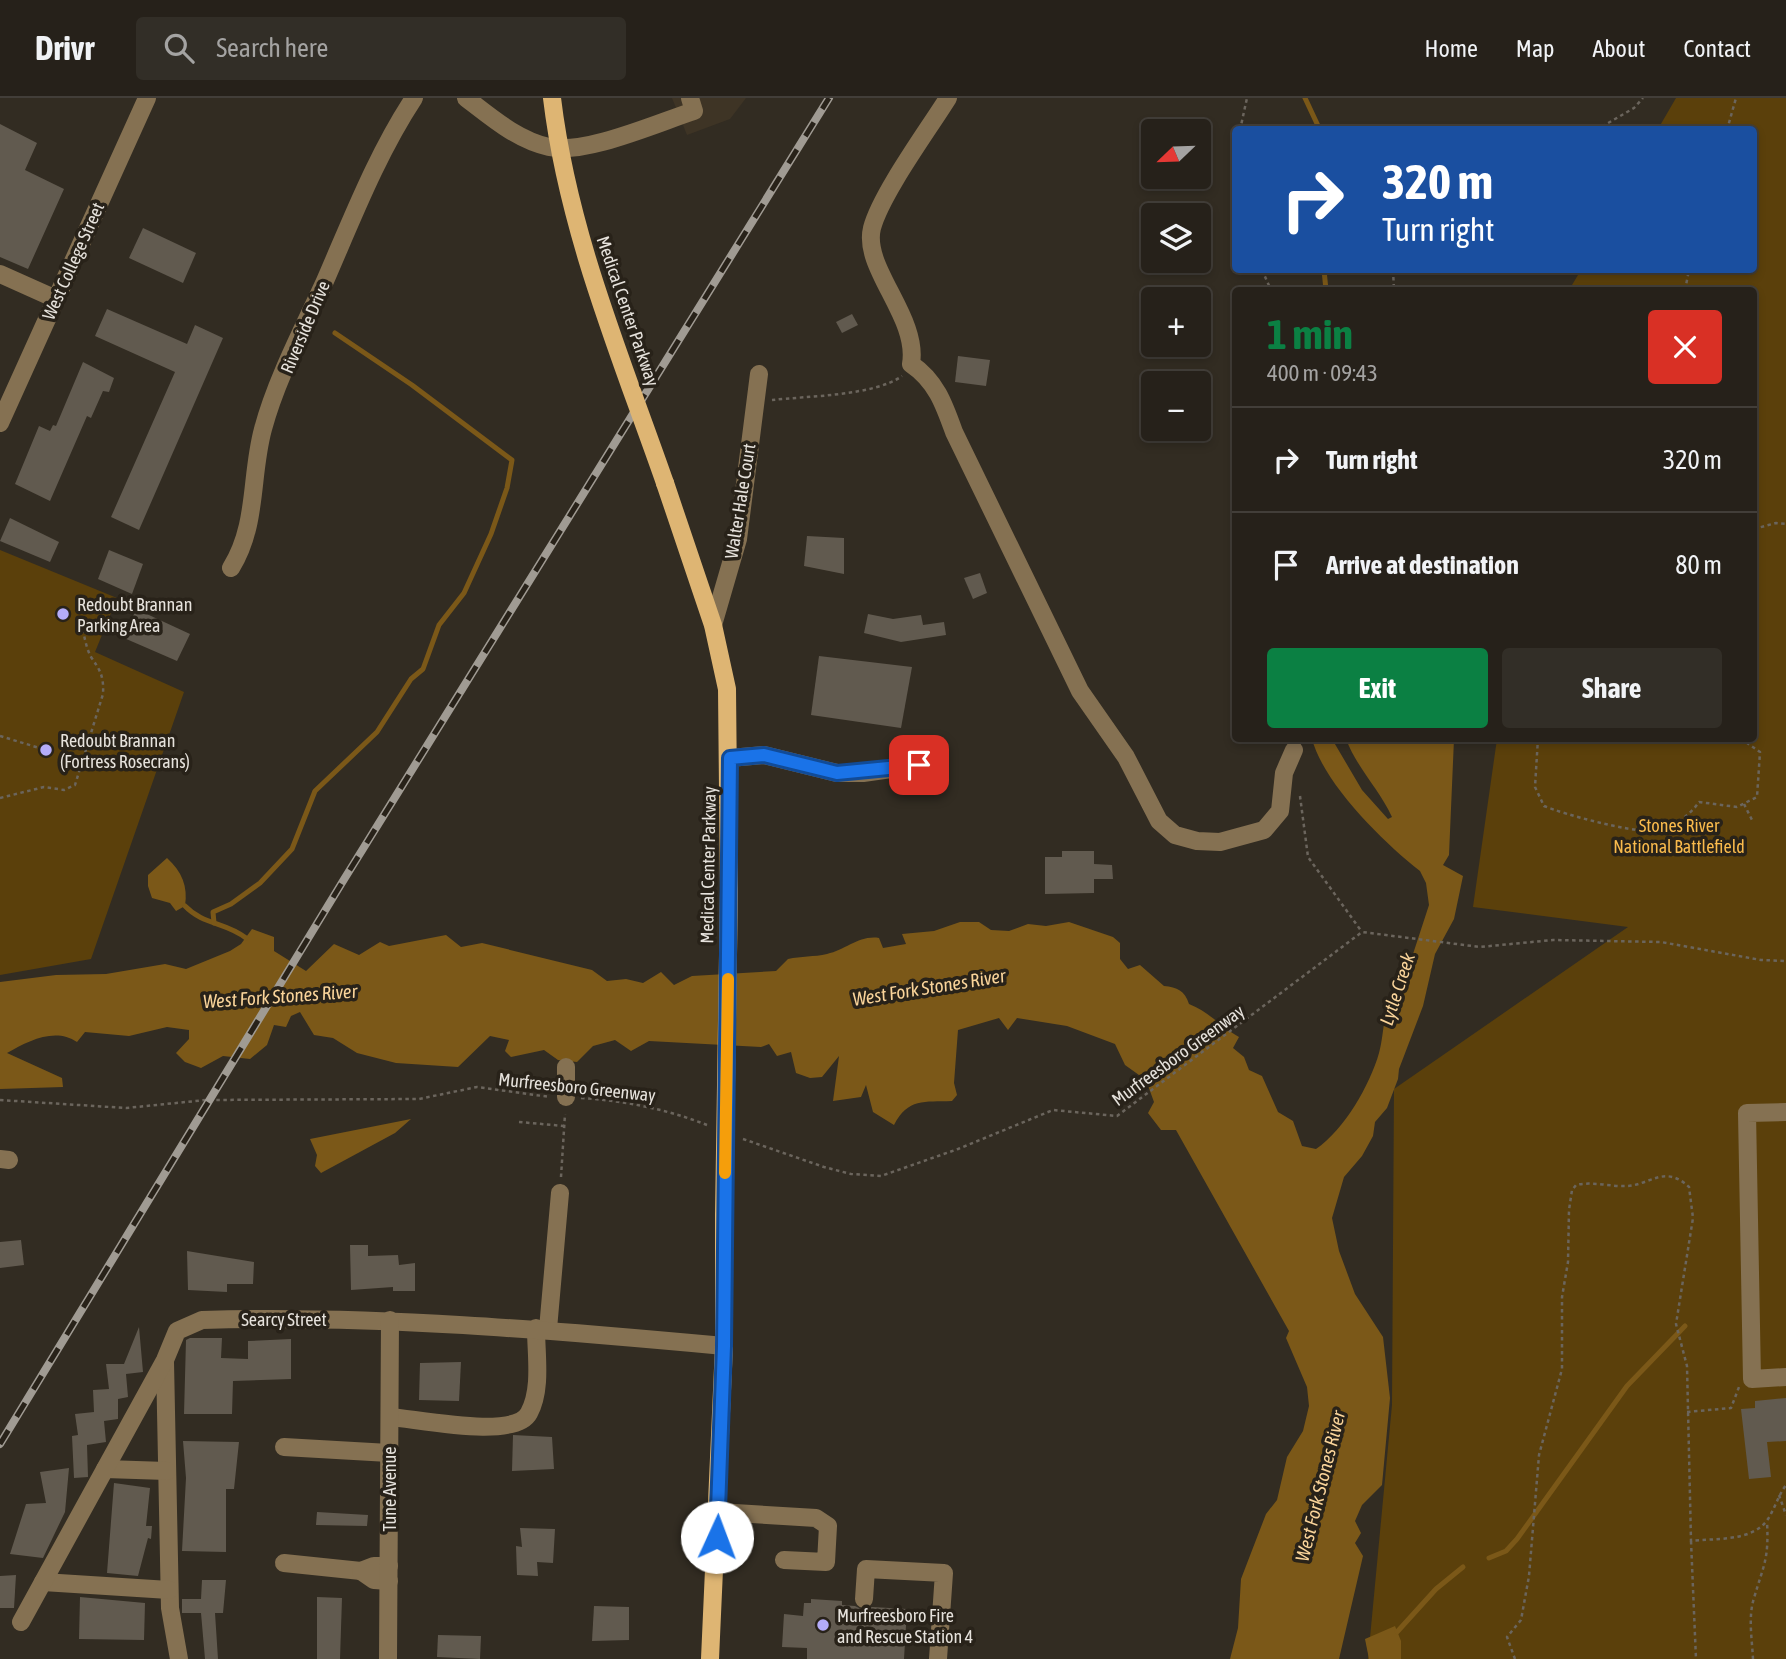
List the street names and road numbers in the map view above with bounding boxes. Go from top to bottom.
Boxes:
street label: West College Street [38,199,108,323]
street label: Medical Center Parkway [592,233,664,389]
street label: Riverside Drive [276,278,334,376]
street label: Walter Hale Court [721,442,759,560]
street label: Medical Center Parkway [696,786,720,944]
street label: Murfreesboro Greenway [1108,1000,1248,1110]
street label: Murfreesboro Greenway [497,1068,657,1106]
street label: Searcy Street [241,1309,327,1330]
street label: Tune Avenue [379,1447,400,1531]

